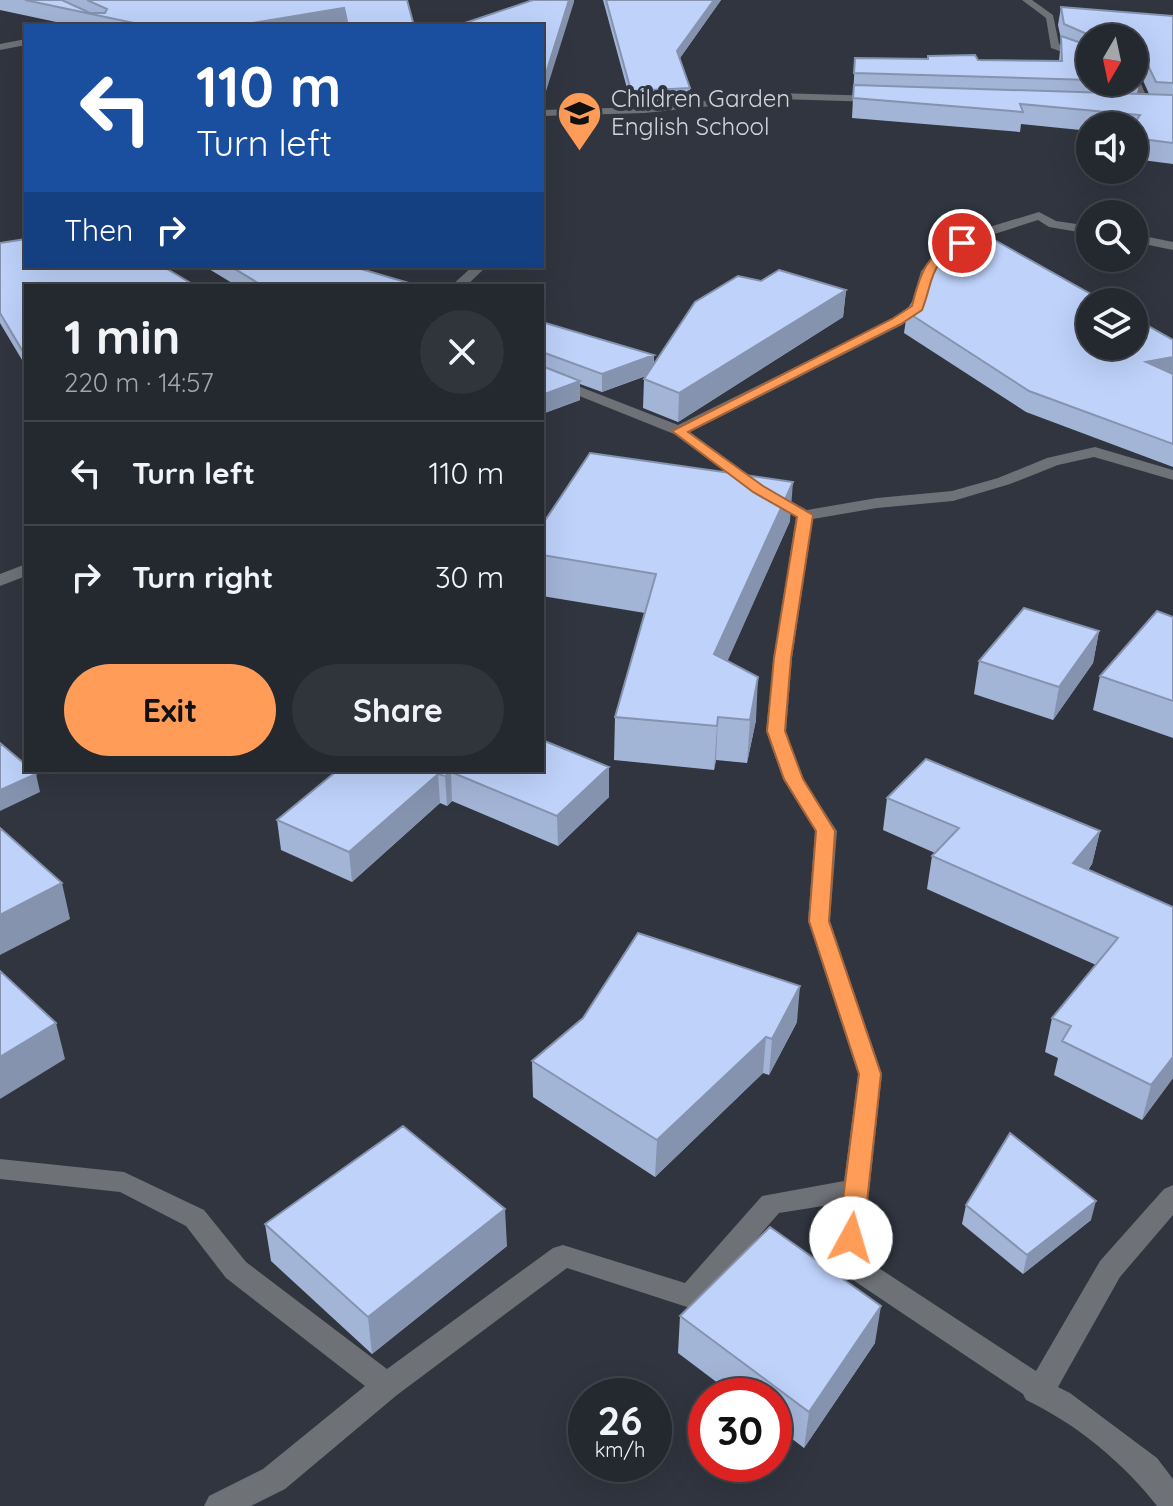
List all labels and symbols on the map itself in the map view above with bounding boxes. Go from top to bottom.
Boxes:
north arrow [1076,24,1148,96]
place label: Children Garden English School [611,83,790,141]
school or university icon: Children Garden English School [556,89,604,152]
pin [928,209,996,277]
position arrow [809,1196,893,1280]
speed limit sign: 30 [688,1378,792,1482]

